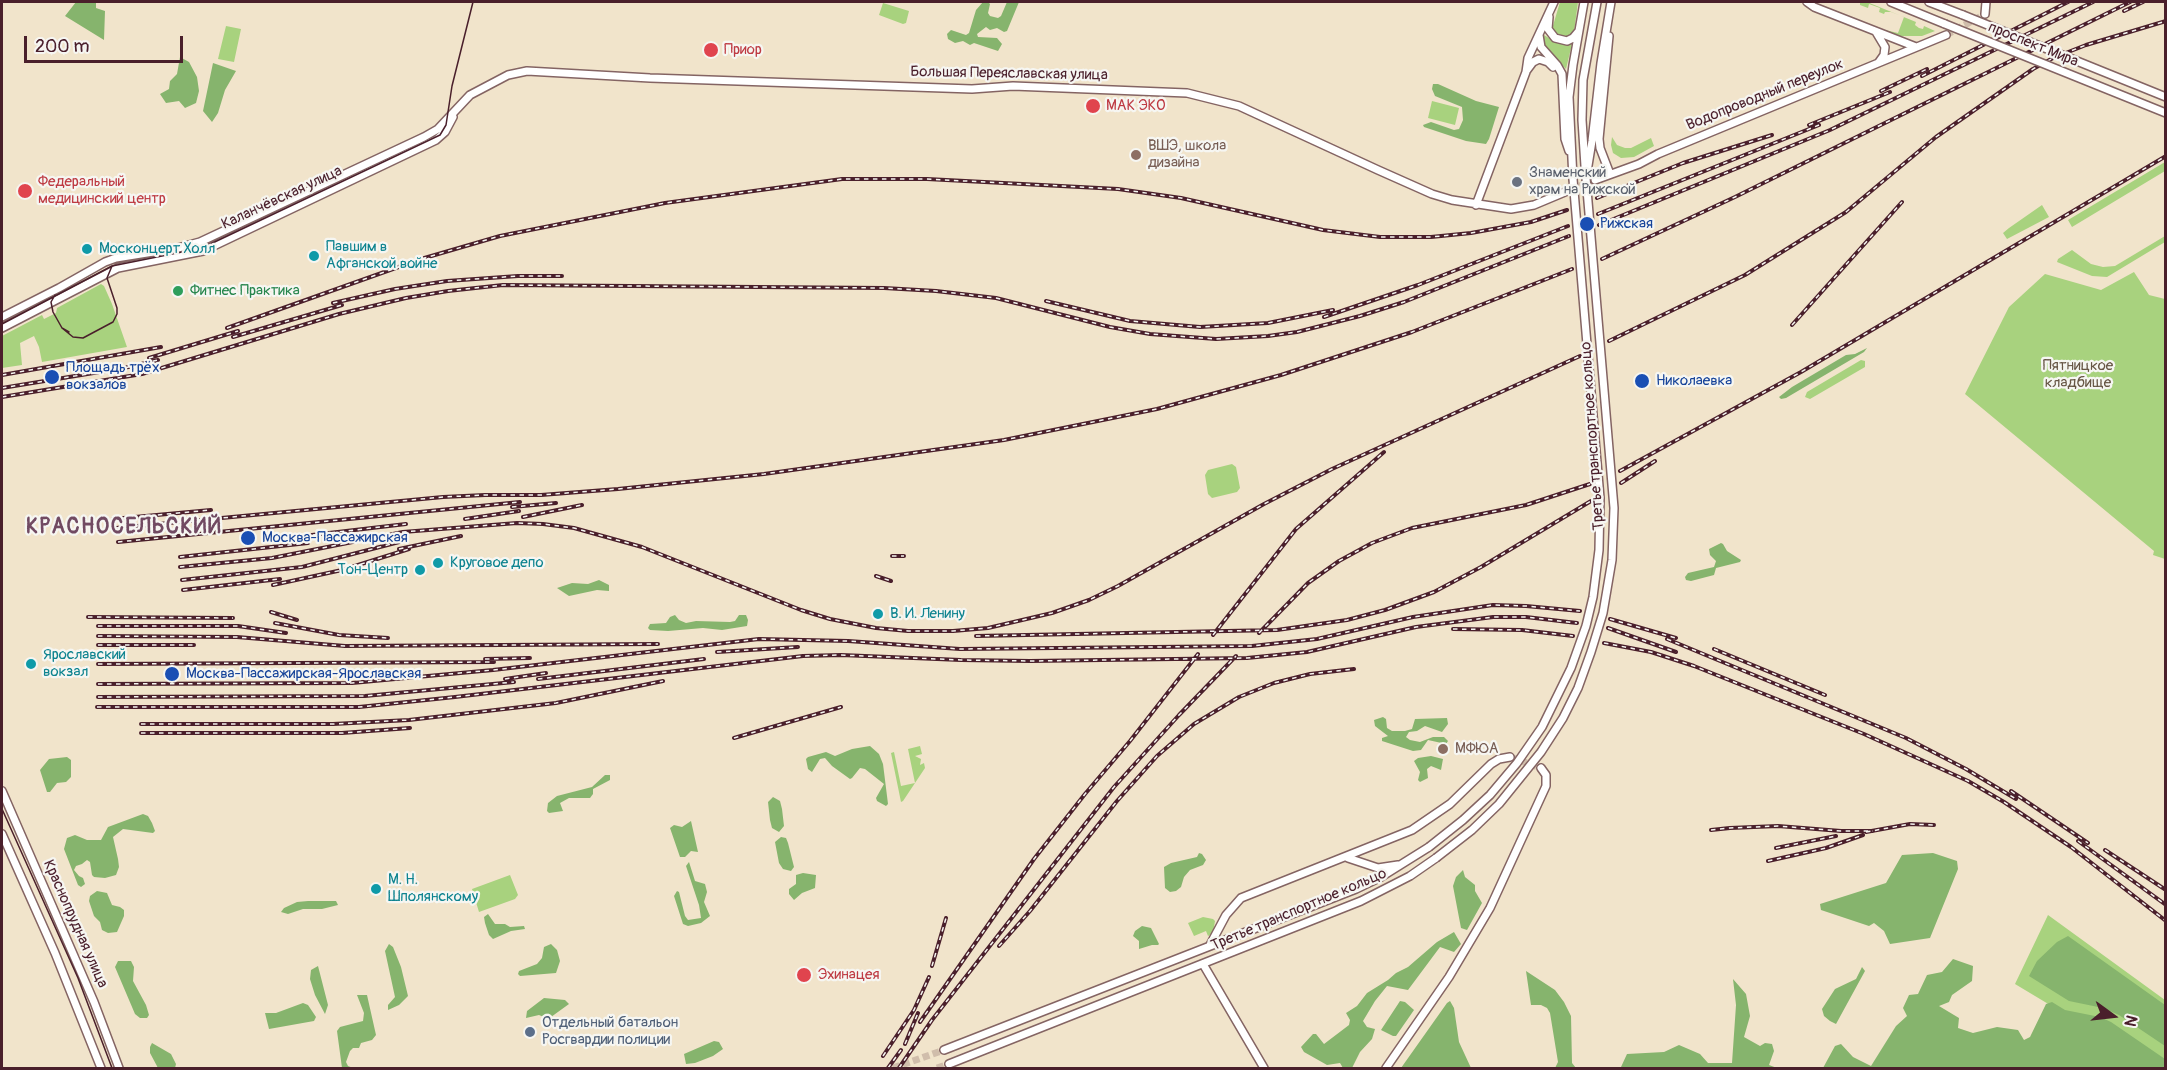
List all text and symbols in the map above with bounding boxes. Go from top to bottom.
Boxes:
street label: проспект Мира [1985,19,2081,71]
scale bar [27,24,186,62]
text: 200 m [35,35,90,58]
marker: Приор [702,41,720,59]
place label: Приор [724,41,762,59]
street label: Водопроводный переулок [1684,55,1846,135]
street label: Большая Переяславская улица [910,63,1108,85]
marker: МАК ЭКО [1084,97,1102,115]
place label: МАК ЭКО [1106,97,1166,115]
place label: ВШЭ, школа дизайна [1148,137,1226,172]
marker: ВШЭ, школа дизайна [1129,148,1143,162]
street label: Каланчёвская улица [219,162,345,234]
place label: Знаменский храм на Рижской [1529,164,1636,199]
place label: Федеральный медицинский центр [38,173,166,208]
marker: Знаменский храм на Рижской [1510,175,1524,189]
marker: Федеральный медицинский центр [16,182,34,200]
marker: Рижская [1578,215,1596,233]
place label: Рижская [1600,215,1653,233]
place label: Павшим в Афганской войне [326,238,437,273]
place label: Москонцерт Холл [99,240,215,258]
marker: Москонцерт Холл [80,242,94,256]
marker: Павшим в Афганской войне [307,249,321,263]
place label: Фитнес Практика [190,282,300,300]
marker: Фитнес Практика [171,284,185,298]
street label: Третье транспортное кольцо [1577,341,1609,531]
park label: Пятницкое кладбище [2043,357,2113,392]
place label: Площадь трёх вокзалов [66,359,159,394]
marker: Площадь трёх вокзалов [43,368,61,386]
marker: Николаевка [1633,372,1651,390]
place label: Николаевка [1656,372,1732,390]
district label: КРАСНОСЕЛЬСКИЙ [26,515,222,541]
marker: Москва-Пассажирская [239,529,257,547]
place label: Москва-Пассажирская [262,529,408,547]
place label: Круговое депо [450,554,543,572]
marker: Круговое депо [431,556,445,570]
place label: Тон-Центр [338,561,408,579]
marker: Тон-Центр [413,563,427,577]
place label: В. И. Ленину [890,605,965,623]
marker: В. И. Ленину [871,607,885,621]
place label: Ярославский вокзал [43,646,126,681]
marker: Ярославский вокзал [24,657,38,671]
marker: Москва-Пассажирская-Ярославская [163,665,181,683]
place label: Москва-Пассажирская-Ярославская [186,665,421,683]
place label: МФЮА [1455,740,1498,758]
marker: МФЮА [1436,742,1450,756]
street label: Краснопрудная улица [39,857,111,991]
street label: Третье транспортное кольцо [1208,865,1390,955]
place label: М. Н. Шполянскому [388,871,478,906]
marker: М. Н. Шполянскому [369,882,383,896]
marker: Эхинацея [795,966,813,984]
place label: Эхинацея [818,966,879,984]
north arrow [2083,986,2143,1046]
text: N [2119,1013,2141,1028]
place label: Отдельный батальон Росгвардии полиции [542,1014,678,1049]
marker: Отдельный батальон Росгвардии полиции [523,1025,537,1039]

